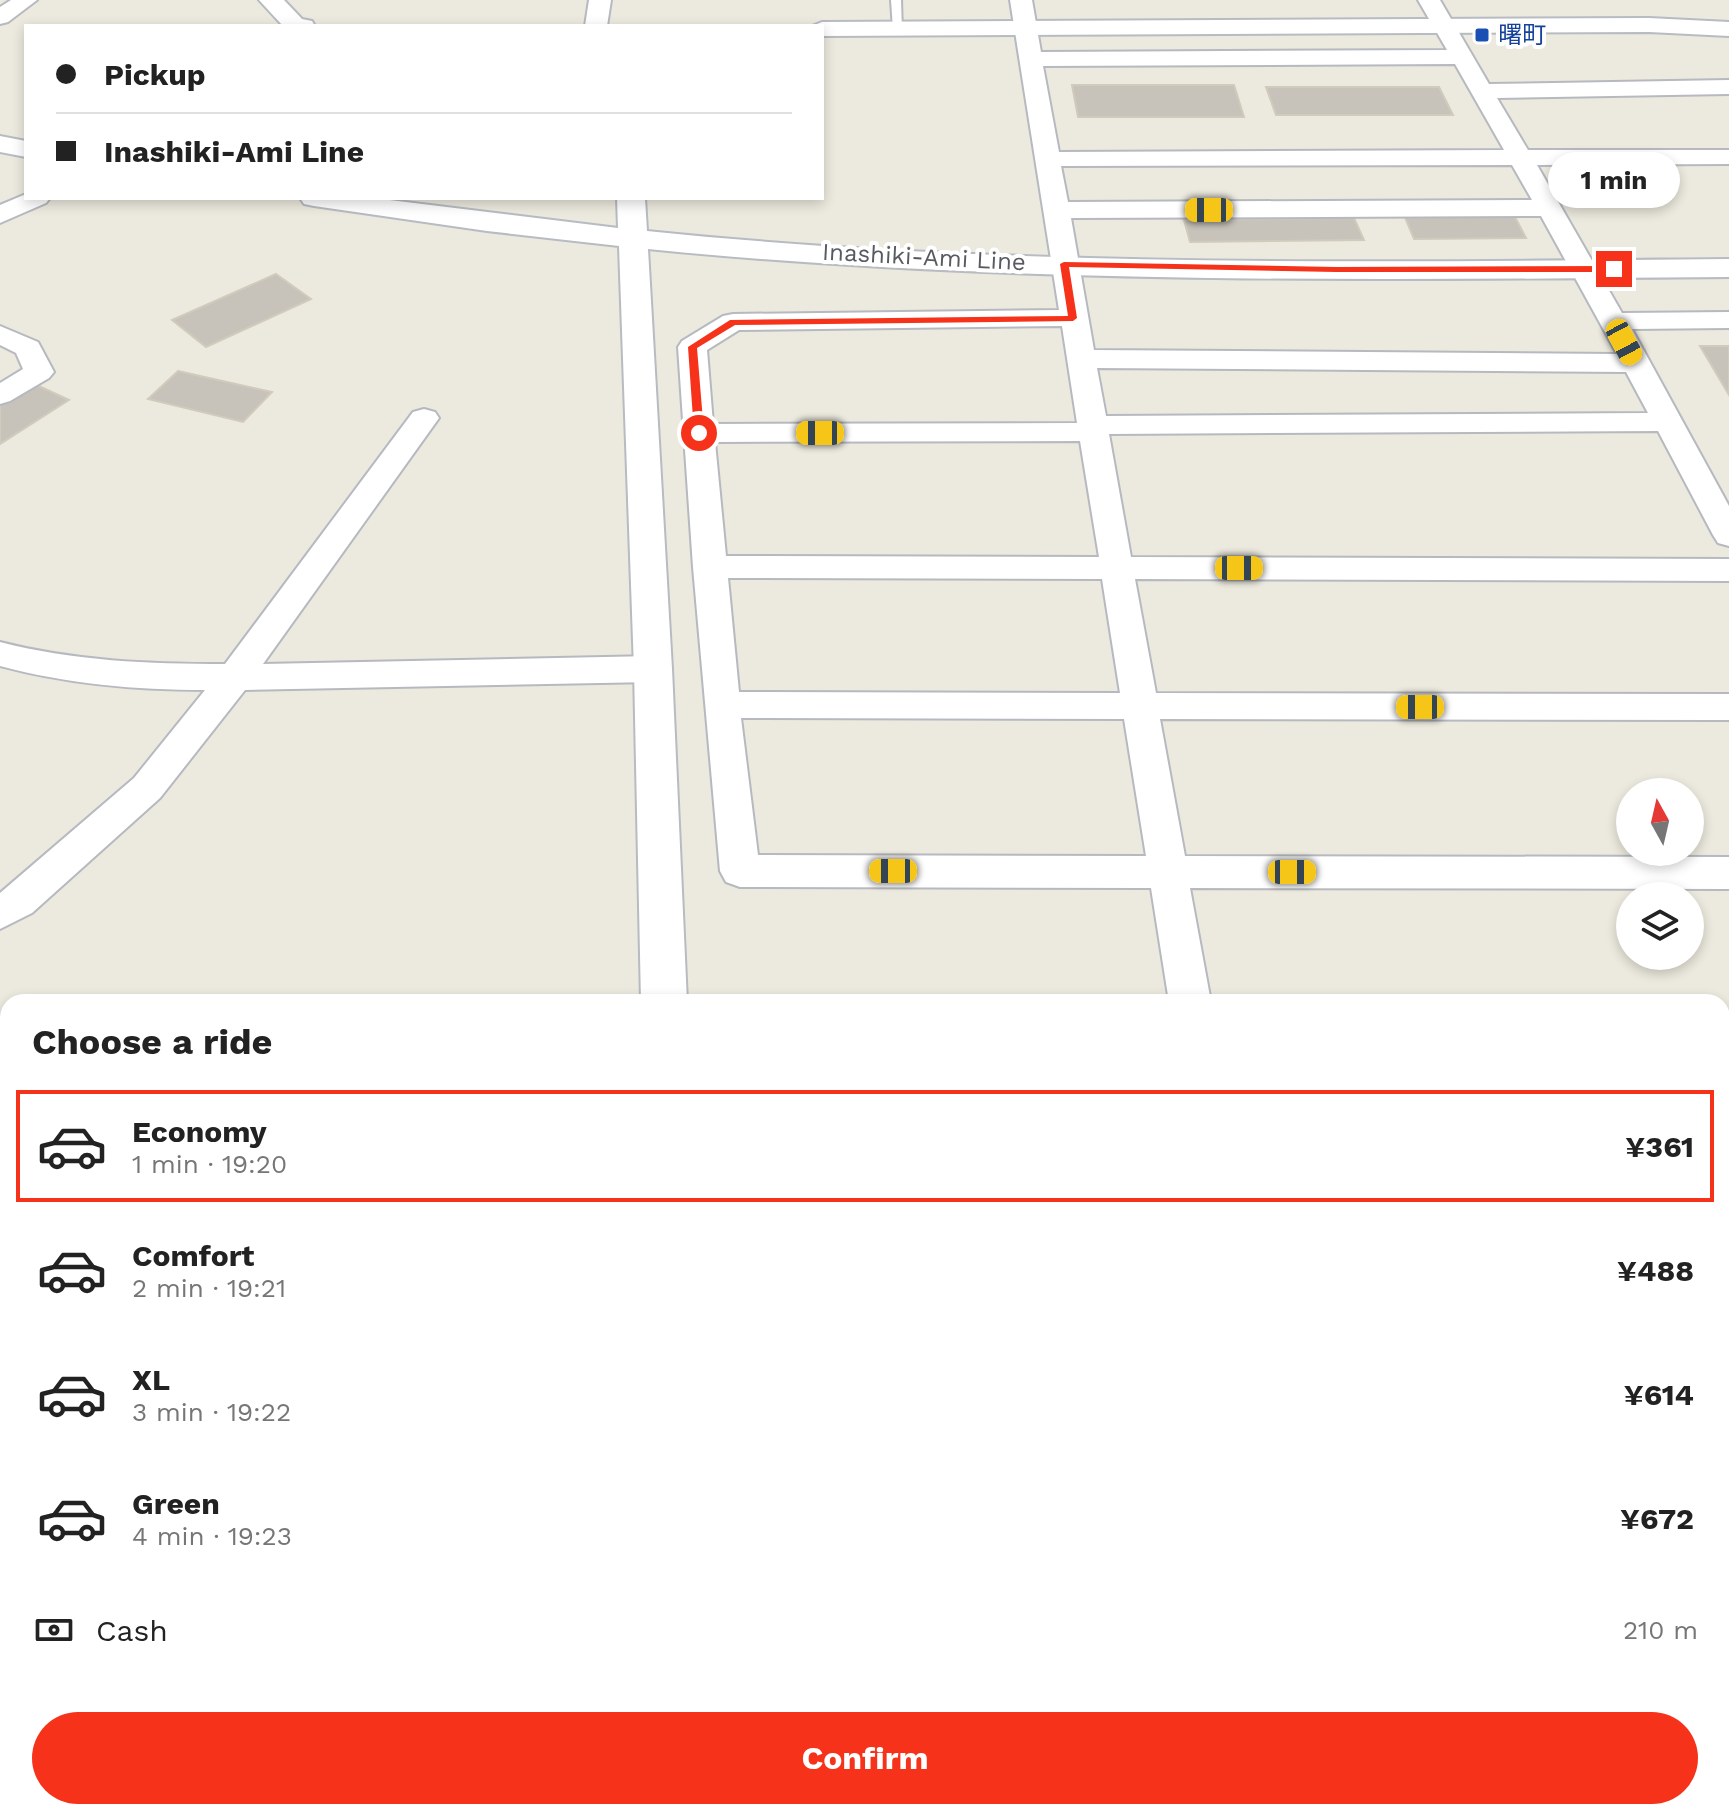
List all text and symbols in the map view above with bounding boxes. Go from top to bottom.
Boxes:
place label: 曙町 [1498,21,1546,49]
marker: 曙町 [1473,26,1491,44]
text: Pickup [104,57,206,92]
text: Inashiki-Ami Line [104,134,364,169]
callout: 1 min [1548,153,1680,209]
text: 1 min [1581,165,1647,195]
car [1185,198,1233,222]
street label: Inashiki-Ami Line [822,238,1026,276]
route end [1596,251,1632,287]
car [1602,315,1646,369]
route start [681,415,717,451]
car [796,421,844,445]
car [1215,556,1263,580]
car [1396,695,1444,719]
north arrow [1616,778,1704,866]
map controls [1616,778,1704,970]
car [869,859,917,883]
car [1268,860,1316,884]
button: layers [1616,882,1704,970]
text: Choose a ride [32,1021,272,1063]
icon: car [36,1110,108,1182]
text: Economy [132,1114,267,1149]
text: ¥361 [1625,1129,1694,1164]
text: 1 min · 19:20 [132,1149,287,1179]
icon: car [36,1234,108,1306]
text: Comfort [132,1238,254,1273]
text: ¥488 [1617,1253,1694,1288]
text: 2 min · 19:21 [132,1273,286,1303]
icon: car [36,1358,108,1430]
text: XL [132,1362,170,1397]
text: ¥614 [1624,1377,1694,1412]
text: 3 min · 19:22 [132,1397,291,1427]
icon: car [36,1482,108,1554]
text: Green [132,1486,220,1521]
text: ¥672 [1620,1501,1694,1536]
text: 4 min · 19:23 [132,1521,292,1551]
icon: cash [32,1608,76,1652]
text: Cash [96,1613,168,1648]
text: 210 m [1623,1615,1698,1645]
button: Confirm [32,1712,1698,1804]

